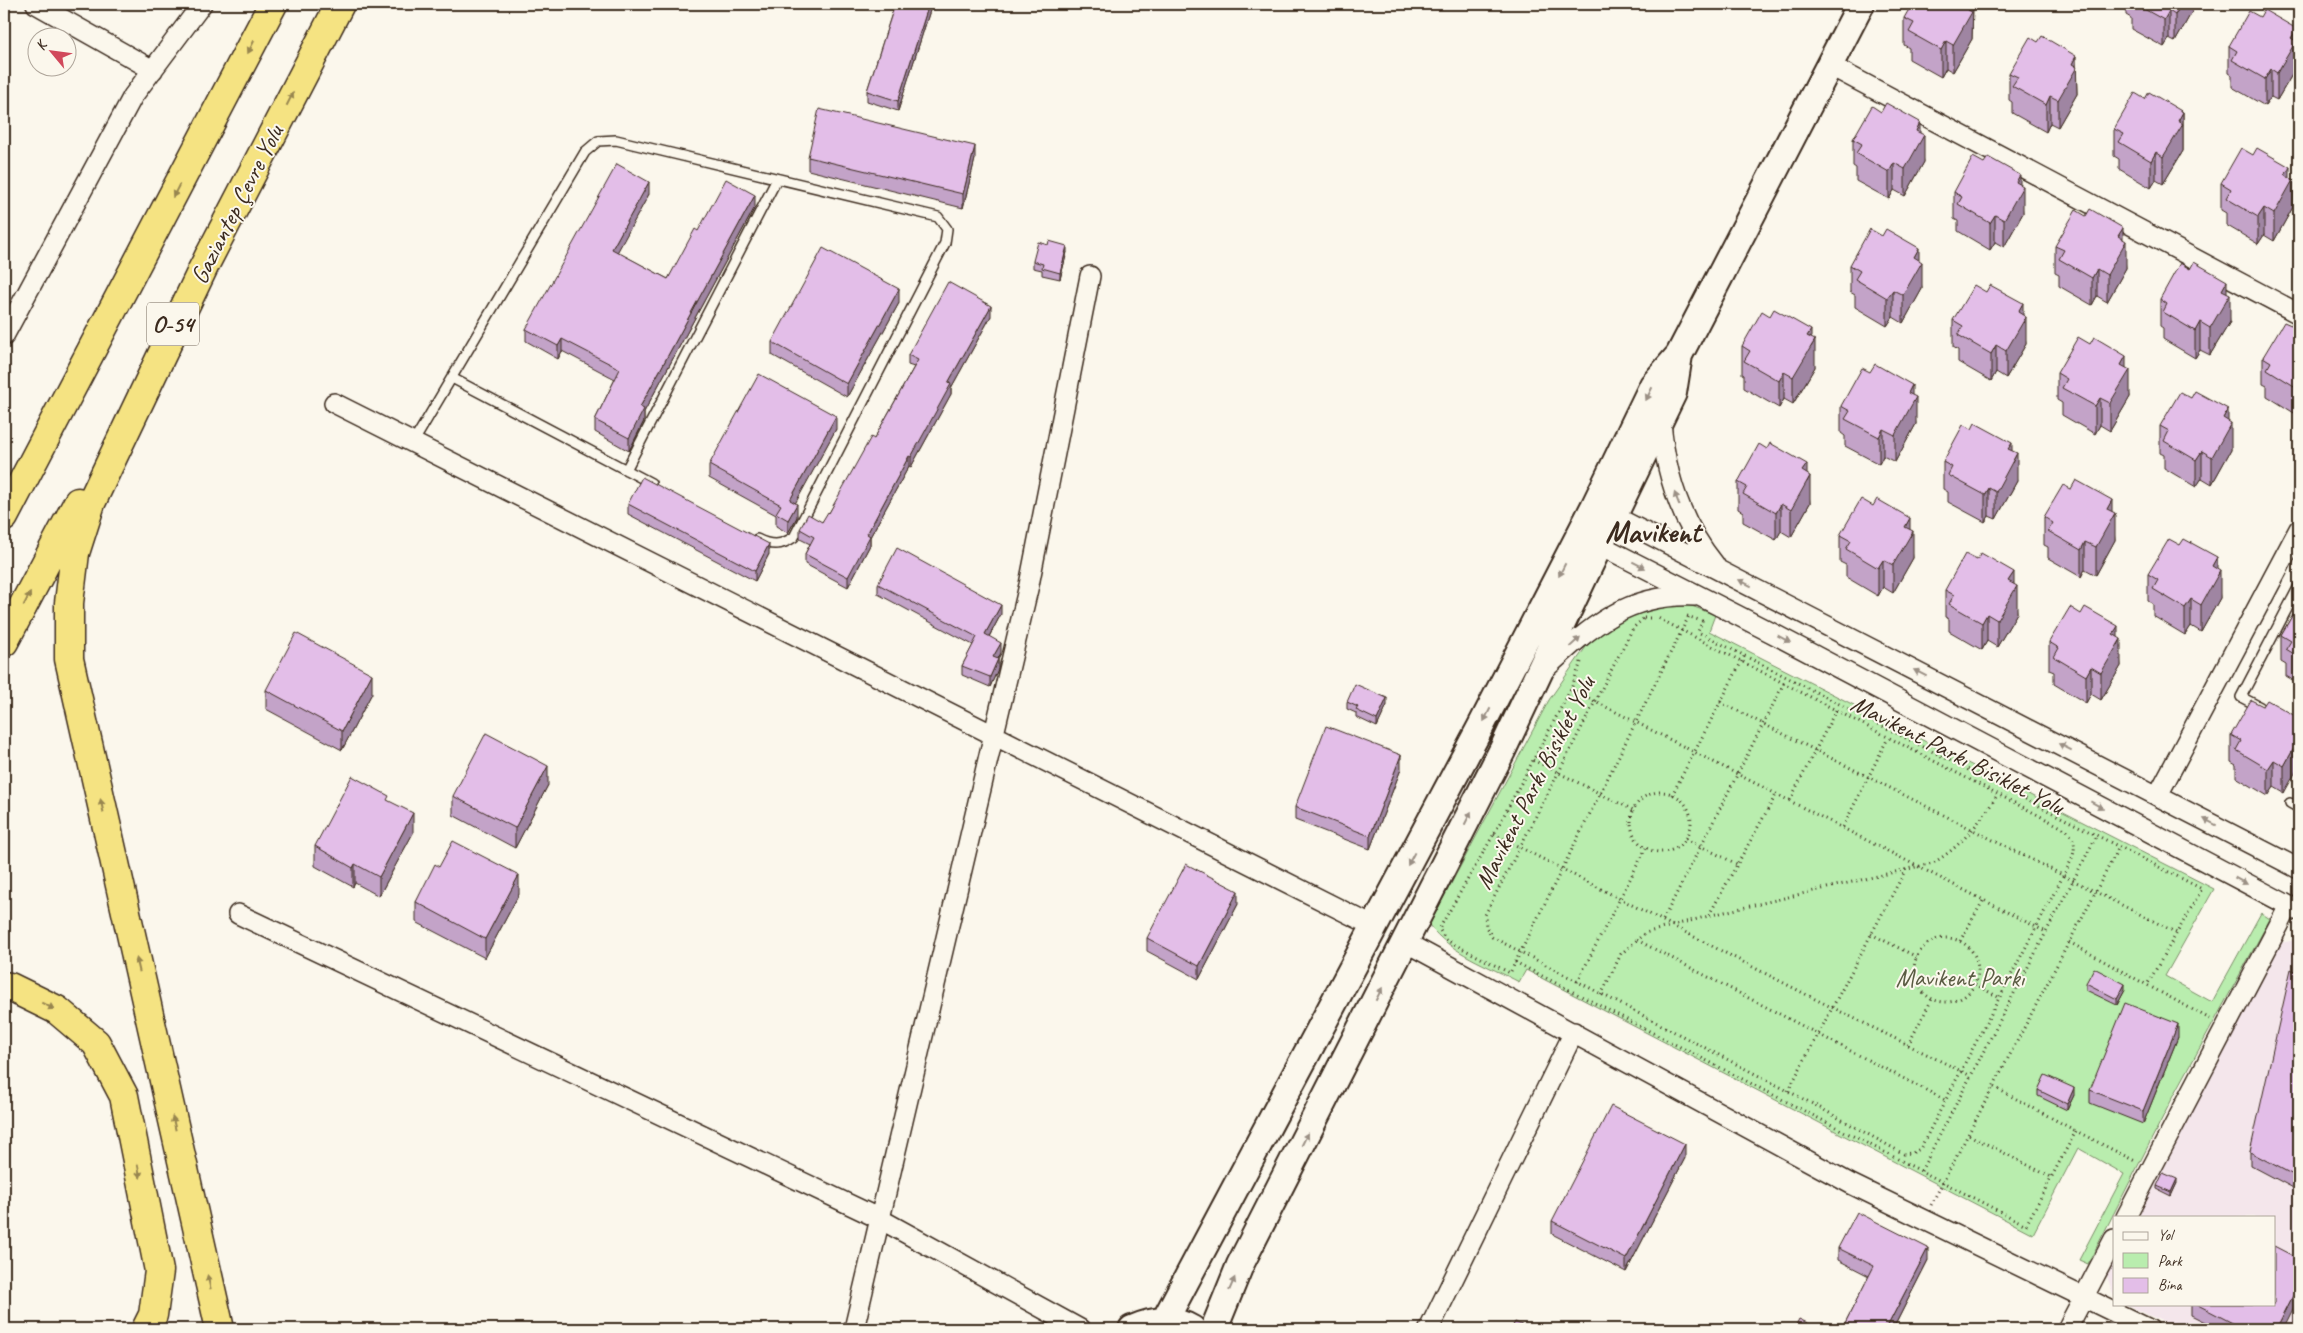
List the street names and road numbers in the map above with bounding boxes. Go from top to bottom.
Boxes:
street label: Gaziantep Çevre Yolu [183,118,291,289]
road number: O-54 [147,302,199,346]
street label: Mavikent Parkı Bisiklet Yolu [1467,669,1603,894]
street label: Mavikent Parkı Bisiklet Yolu [1846,687,2071,823]

